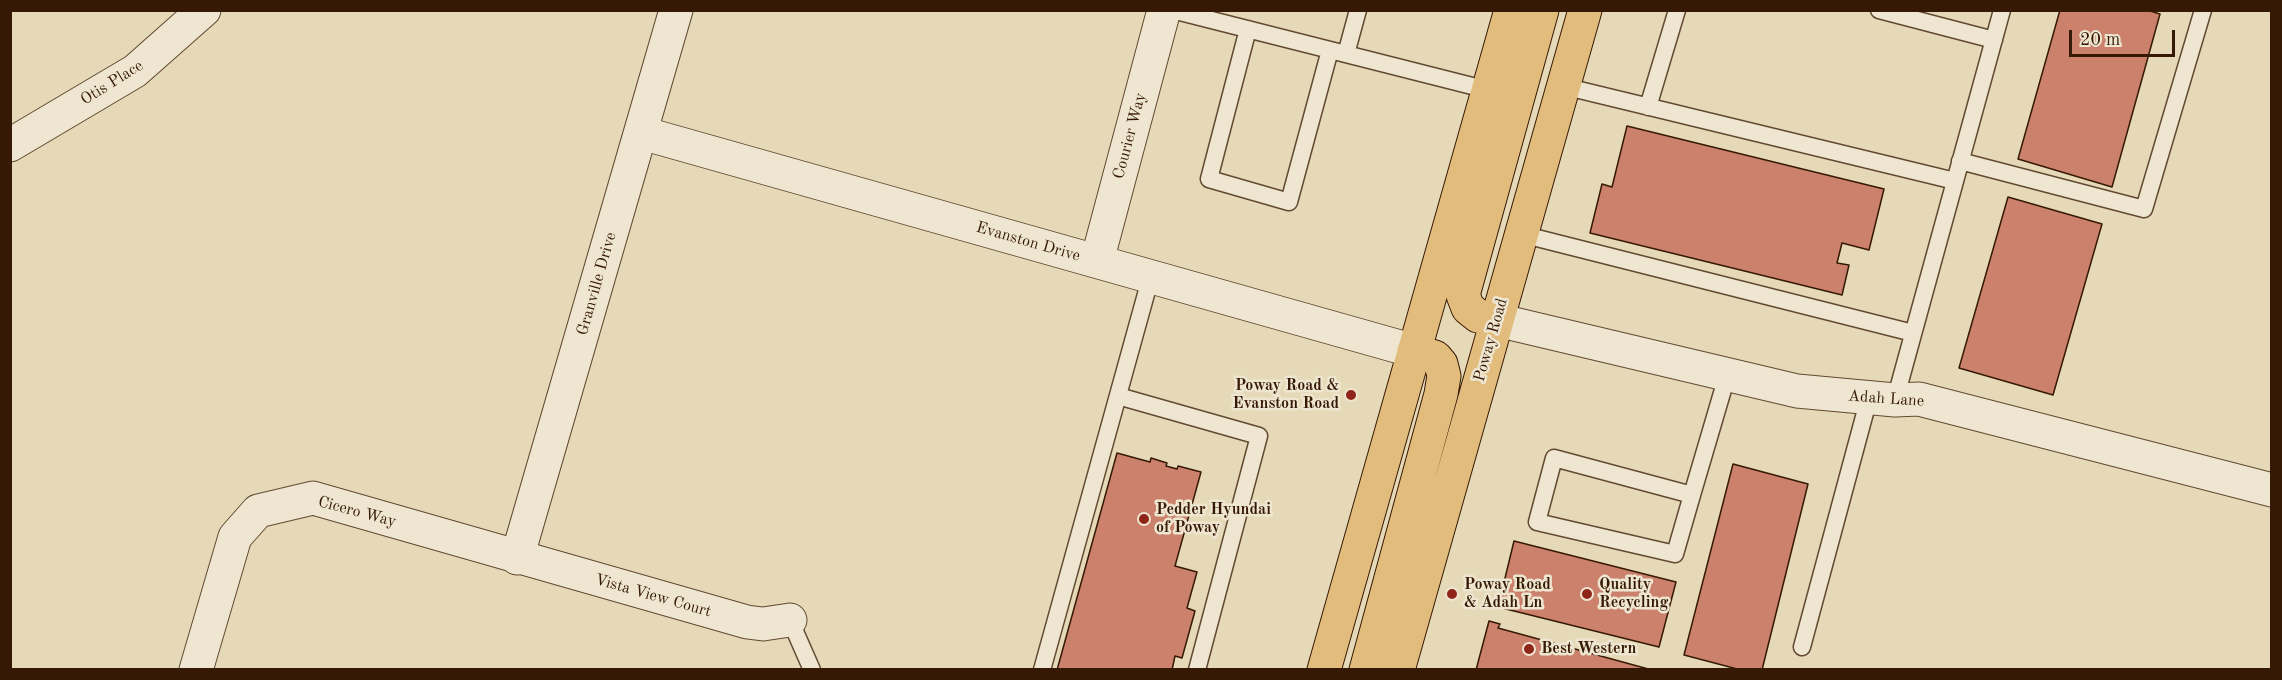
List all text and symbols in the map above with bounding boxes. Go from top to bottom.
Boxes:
scale bar [2072,18,2178,56]
text: 20 m [2080,31,2120,49]
street label: Otis Place [77,56,147,110]
street label: Courier Way [1109,91,1151,181]
street label: Evanston Drive [974,218,1082,266]
street label: Granville Drive [573,230,621,338]
street label: Poway Road [1470,296,1512,384]
place label: Poway Road & Evanston Road [1233,376,1339,414]
street label: Adah Lane [1847,387,1925,411]
marker: Poway Road & Evanston Road [1344,388,1358,402]
street label: Cicero Way [316,492,398,532]
place label: Pedder Hyundai of Poway [1156,500,1271,538]
marker: Pedder Hyundai of Poway [1137,512,1151,526]
street label: Vista View Court [592,570,714,622]
place label: Poway Road & Adah Ln [1464,575,1551,613]
place label: Quality Recycling [1599,575,1668,613]
marker: Poway Road & Adah Ln [1445,587,1459,601]
marker: Quality Recycling [1580,587,1594,601]
place label: Best Western [1541,639,1636,659]
marker: Best Western [1522,642,1536,656]

